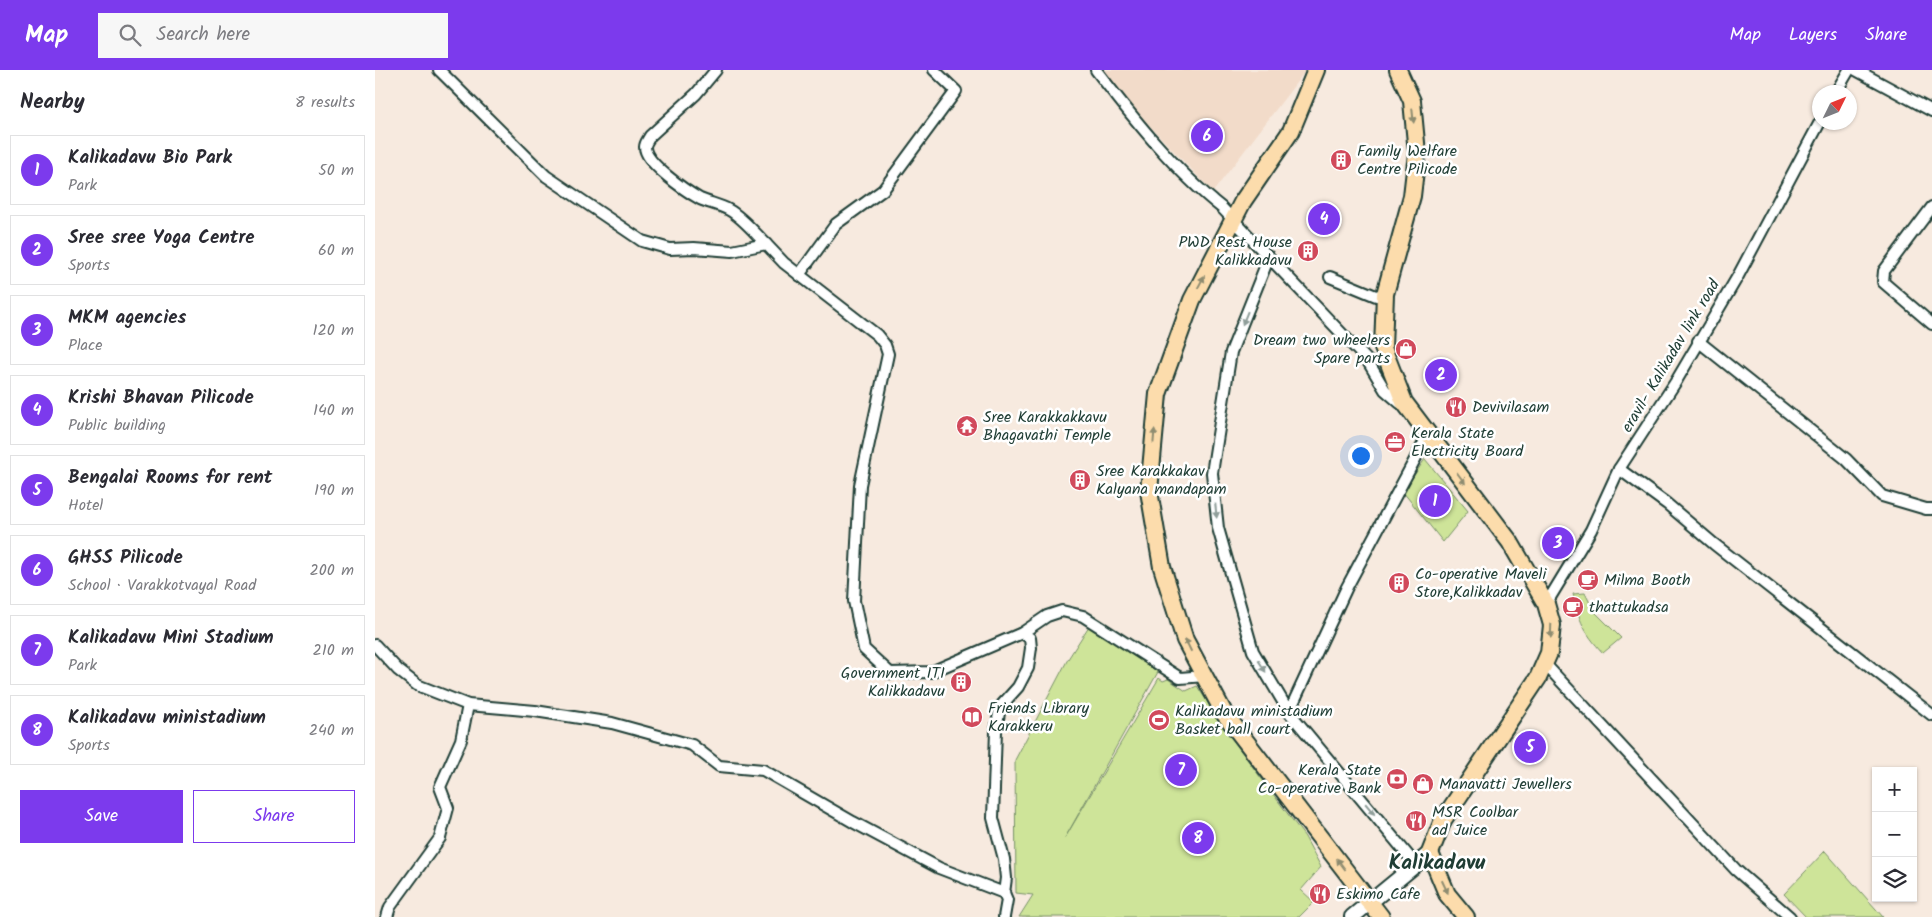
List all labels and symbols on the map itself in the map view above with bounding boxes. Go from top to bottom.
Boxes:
north arrow [1812,85,1857,130]
one-way arrow [1409,108,1417,124]
pin: 6 [1191,117,1223,155]
place label: Family Welfare Centre Pilicode [1357,139,1457,182]
building icon: Family Welfare Centre Pilicode [1329,148,1353,172]
pin: 4 [1308,200,1340,238]
place label: PWD Rest House Kalikkadavu [1178,230,1292,273]
building icon: PWD Rest House Kalikkadavu [1296,239,1320,263]
street label: eravil- Kalikadav link road [1615,274,1727,437]
one-way arrow [1197,275,1205,289]
one-way arrow [1241,311,1249,326]
place label: Dream two wheelers Spare parts [1253,328,1390,371]
shop icon: Dream two wheelers Spare parts [1394,337,1418,361]
pin: 2 [1425,356,1457,394]
restaurant icon: Devivilasam [1444,395,1468,419]
place label: Devivilasam [1472,395,1549,420]
place label: Sree Karakkakkavu Bhagavathi Temple [983,405,1111,448]
temple icon: Sree Karakkakkavu Bhagavathi Temple [955,414,979,438]
place label: Kerala State Electricity Board [1411,421,1524,464]
one-way arrow [1151,428,1159,444]
office icon: Kerala State Electricity Board [1383,430,1407,454]
your location [1348,443,1374,469]
place label: Sree Karakkakav Kalyana mandapam [1096,459,1227,502]
building icon: Sree Karakkakav Kalyana mandapam [1068,468,1092,492]
one-way arrow [1456,471,1466,485]
pin: 1 [1419,482,1451,520]
one-way arrow [1212,503,1220,519]
pin: 3 [1542,524,1574,562]
place label: Co-operative Maveli Store,Kalikkadav [1415,562,1547,605]
cafe icon: Milma Booth [1576,568,1600,592]
place label: Milma Booth [1604,568,1690,593]
building icon: Co-operative Maveli Store,Kalikkadav [1387,571,1411,595]
cafe icon: thattukadsa [1561,595,1585,619]
place label: thattukadsa [1589,595,1669,620]
one-way arrow [1546,624,1554,640]
one-way arrow [1184,638,1193,653]
one-way arrow [1258,659,1267,672]
place label: Government ITI Kalikkadavu [841,661,945,704]
building icon: Government ITI Kalikkadavu [949,670,973,694]
place label: Friends Library Karakkeru [988,696,1089,739]
place label: Kalikadavu ministadium Basket ball court [1175,699,1333,742]
library icon: Friends Library Karakkeru [960,705,984,729]
sports icon: Kalikadavu ministadium Basket ball court [1147,708,1171,732]
pin: 5 [1514,728,1546,766]
pin: 7 [1165,751,1197,789]
place label: Kerala State Co-operative Bank [1258,758,1381,801]
bank icon: Kerala State Co-operative Bank [1385,767,1409,791]
shop icon: Manavatti Jewellers [1411,772,1435,796]
place label: Manavatti Jewellers [1439,772,1572,797]
place label: MSR Coolbar ad Juice [1432,800,1520,843]
one-way arrow [1365,803,1376,816]
restaurant icon: MSR Coolbar ad Juice [1404,809,1428,833]
pin: 8 [1182,819,1214,857]
district label: Kalikadavu [1389,847,1486,880]
one-way arrow [1335,858,1346,871]
one-way arrow [1441,880,1449,894]
restaurant icon: Eskimo Cafe [1308,882,1332,906]
place label: Eskimo Cafe [1336,882,1420,907]

